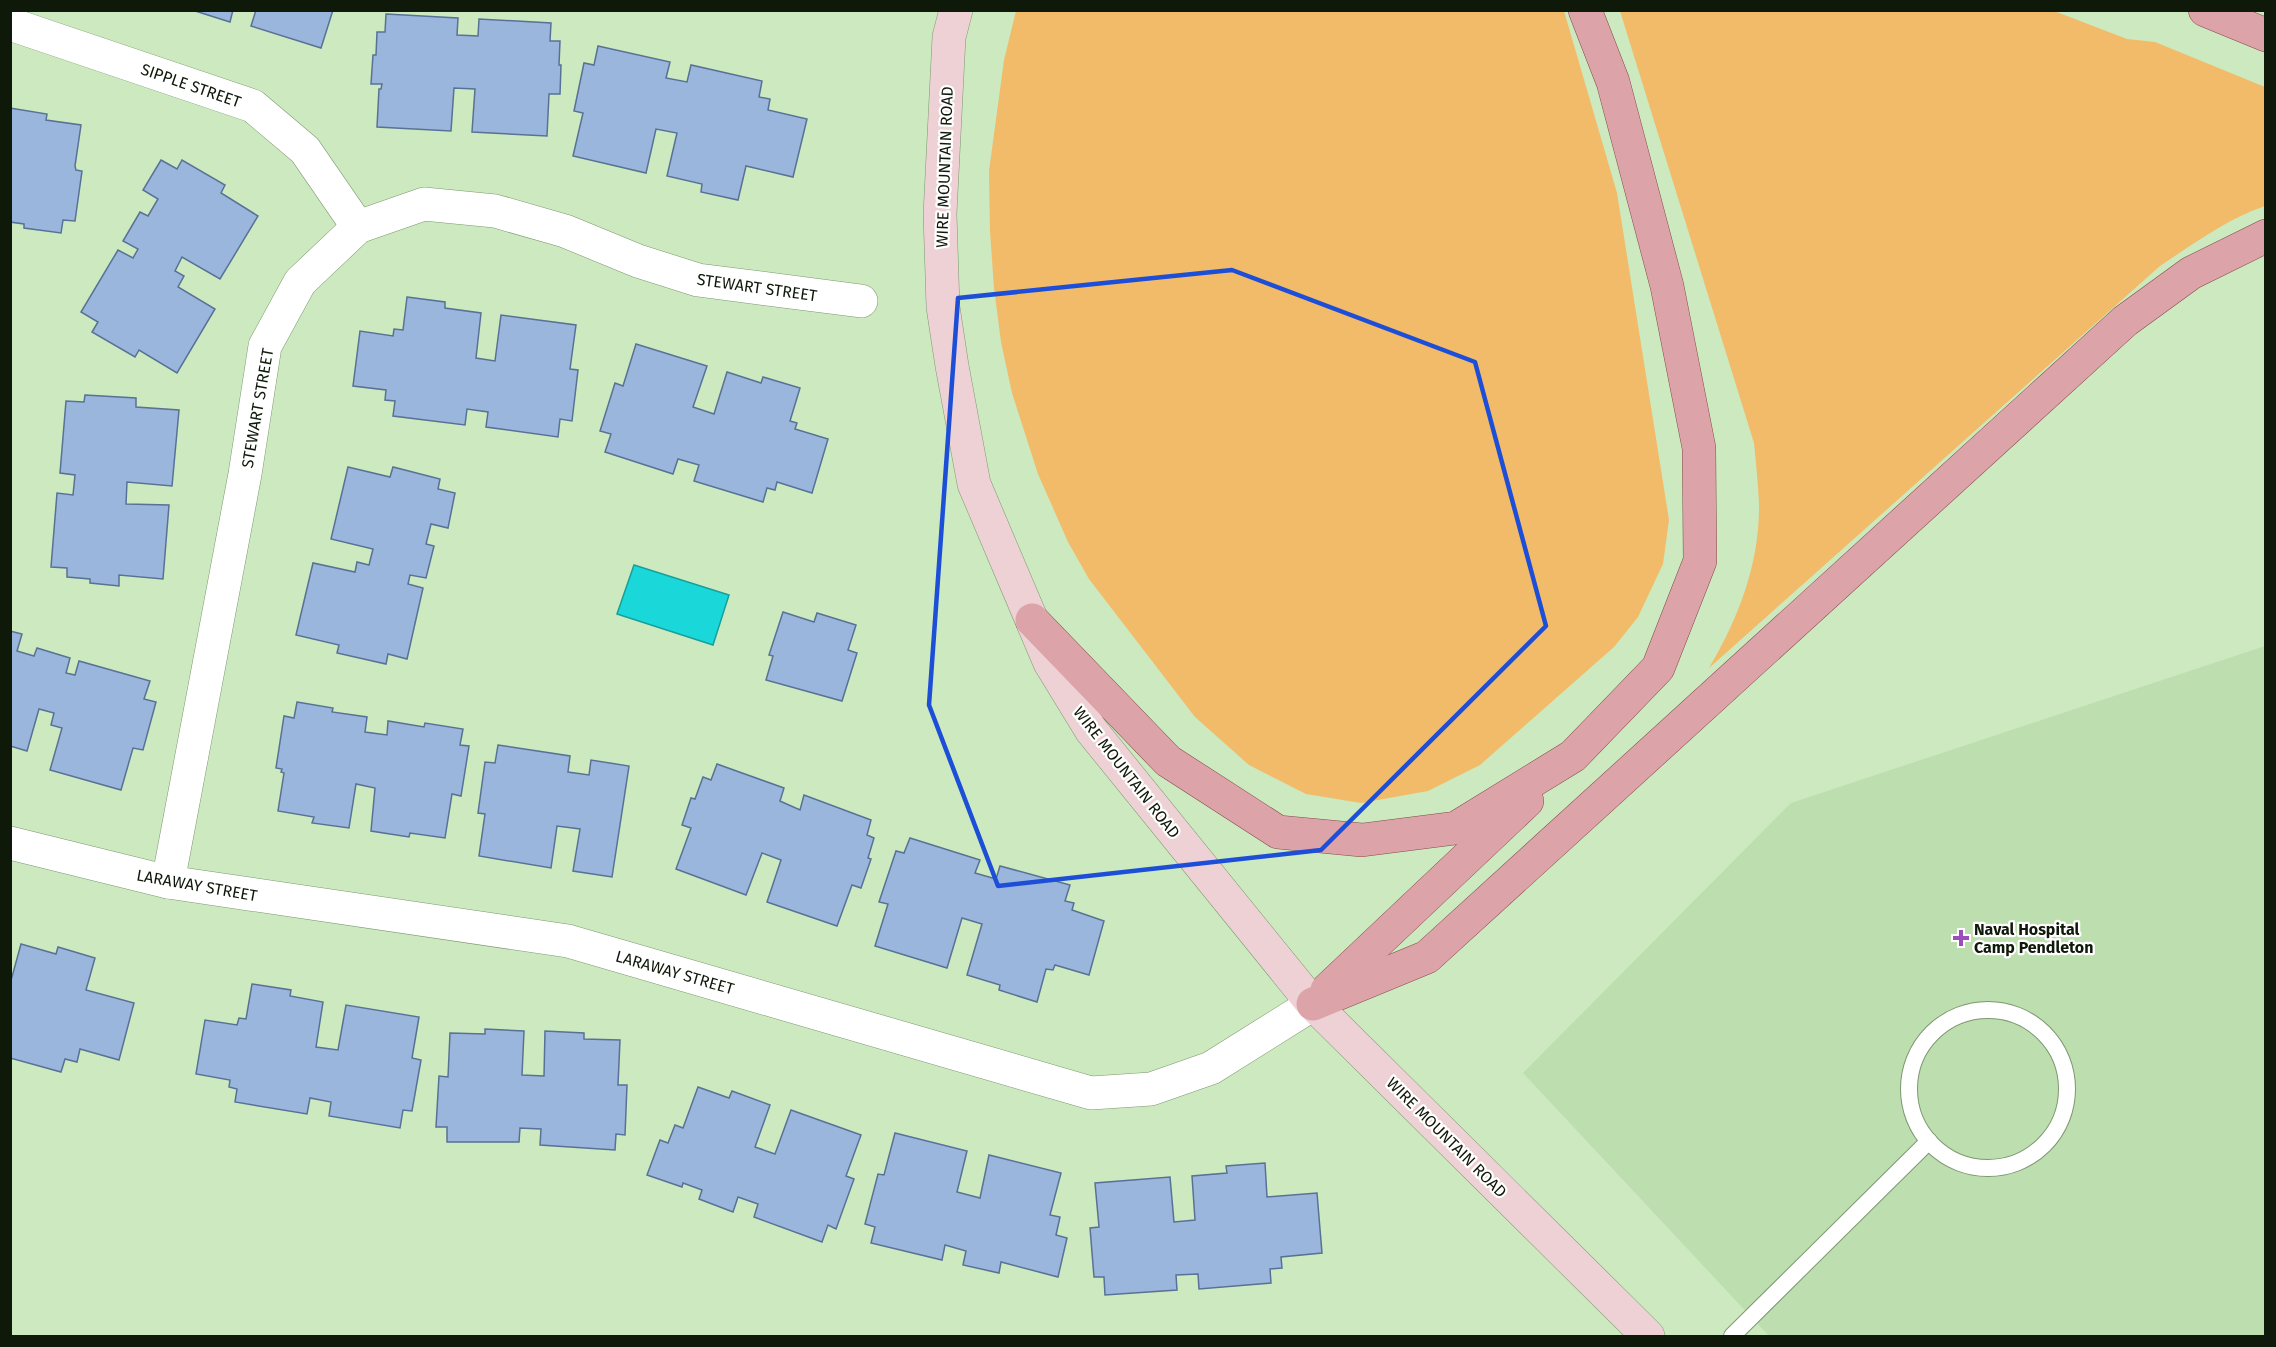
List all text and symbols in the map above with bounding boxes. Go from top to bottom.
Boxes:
street label: SIPPLE STREET [138,59,244,112]
street label: WIRE MOUNTAIN ROAD [932,86,957,248]
street label: STEWART STREET [696,270,819,305]
street label: STEWART STREET [238,346,277,469]
street label: WIRE MOUNTAIN ROAD [1069,703,1184,842]
street label: LARAWAY STREET [135,866,260,906]
place label: Naval Hospital Camp Pendleton [1974,920,2093,957]
marker: Naval Hospital Camp Pendleton [1952,929,1970,947]
street label: LARAWAY STREET [613,946,737,999]
street label: WIRE MOUNTAIN ROAD [1383,1073,1511,1201]

